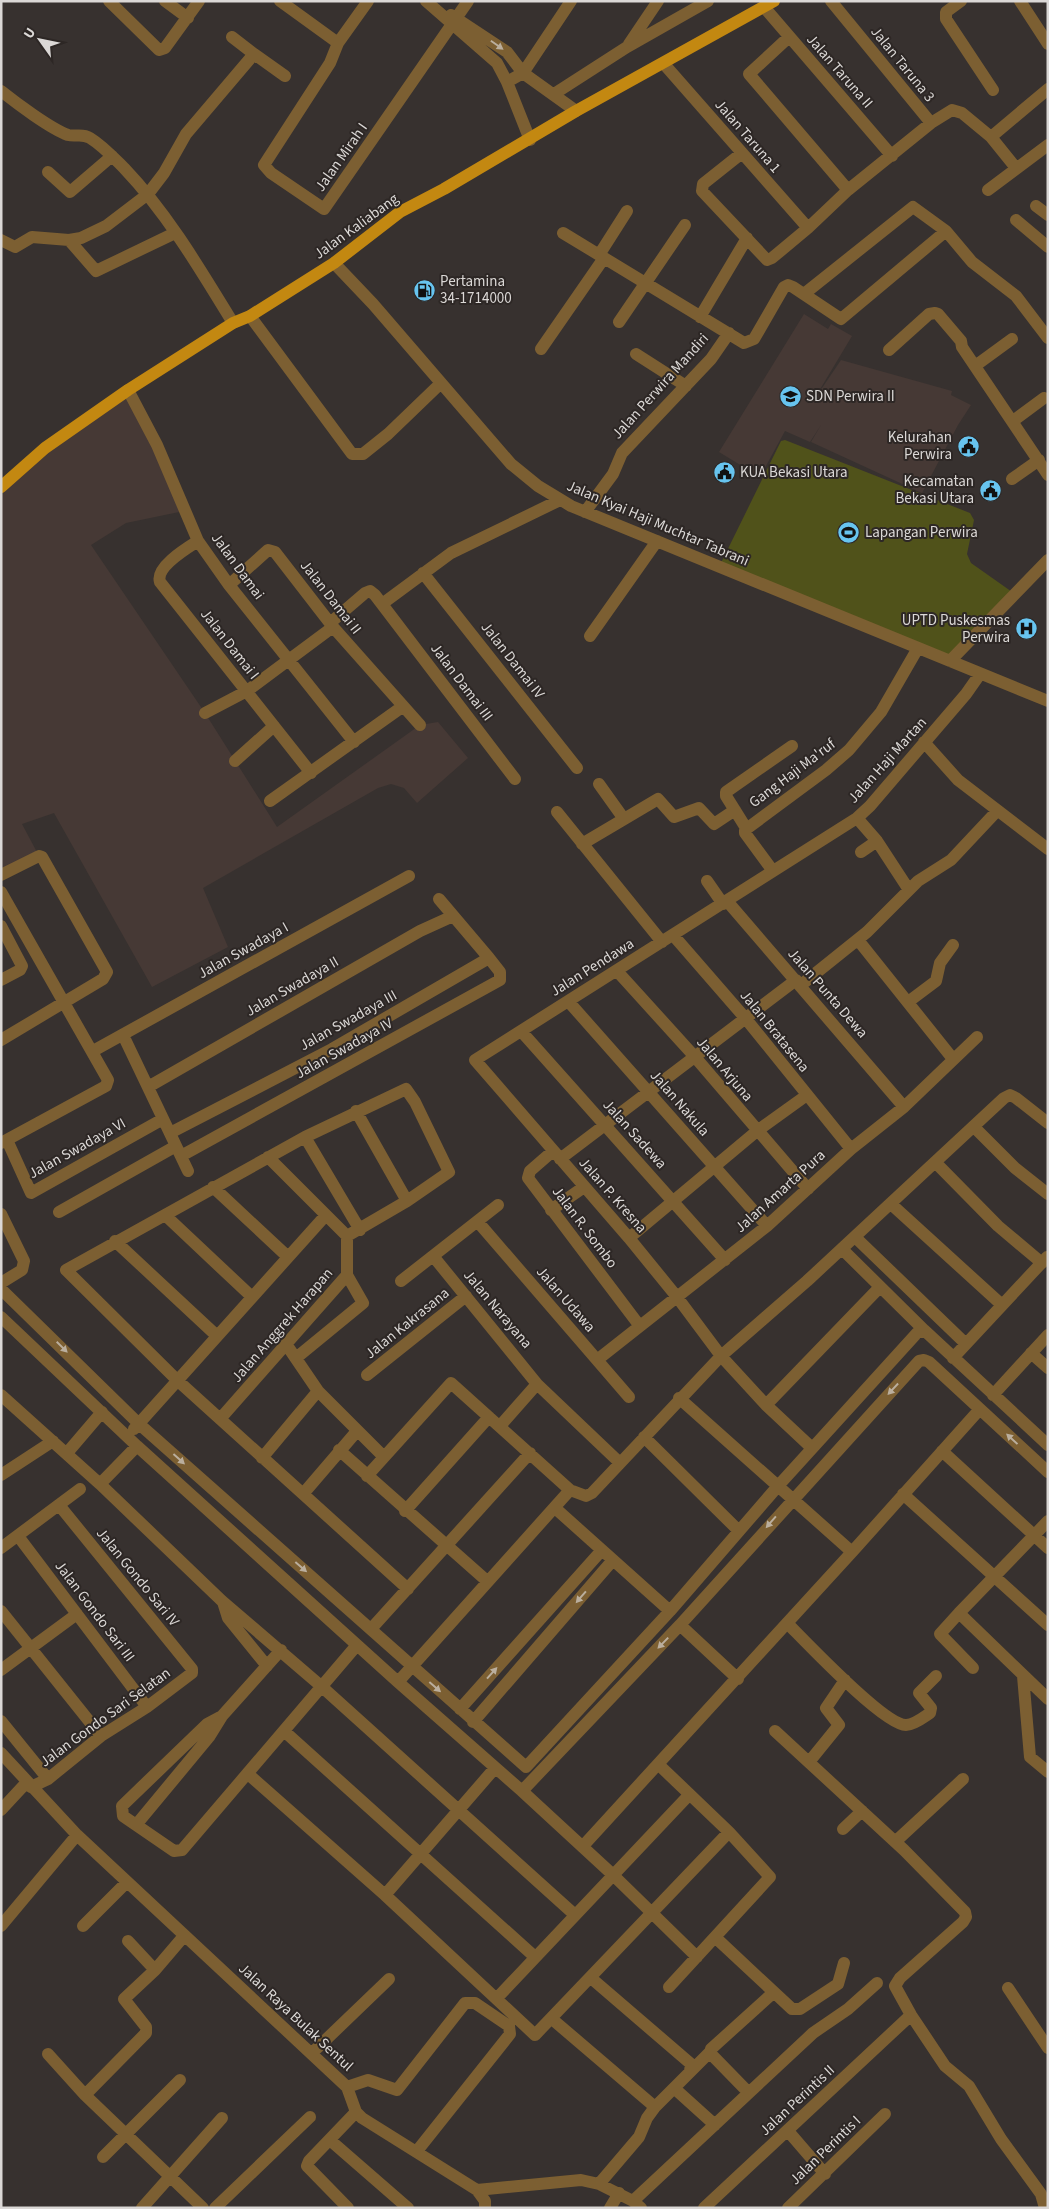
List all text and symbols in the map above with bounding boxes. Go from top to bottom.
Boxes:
north arrow [15,15,65,65]
street label: Jalan Taruna 3 [866,22,940,106]
text: U [19,24,41,43]
street label: Jalan Taruna II [802,30,878,113]
one-way arrow [490,40,504,50]
street label: Jalan Taruna 1 [710,95,786,178]
street label: Jalan Mirah I [310,119,373,196]
street label: Jalan Kaliabang [310,188,403,264]
place label: Pertamina 34-1714000 [440,271,512,309]
fuel station icon: Pertamina 34-1714000 [412,278,436,302]
street label: Jalan Perwira Mandiri [607,329,714,444]
school or university icon: SDN Perwira II [778,384,802,408]
place label: SDN Perwira II [806,386,895,407]
place label: Kelurahan Perwira [888,427,952,465]
public building icon: Kelurahan Perwira [956,434,980,458]
public building icon: KUA Bekasi Utara [712,460,736,484]
place label: KUA Bekasi Utara [740,462,848,483]
place label: Kecamatan Bekasi Utara [896,471,974,509]
street label: Jalan Kyai Haji Muchtar Tabrani [563,475,752,571]
public building icon: Kecamatan Bekasi Utara [978,478,1002,502]
sports icon: Lapangan Perwira [837,520,861,544]
place label: Lapangan Perwira [865,522,978,543]
street label: Jalan Damai [206,529,269,604]
street label: Jalan Damai II [295,556,366,639]
street label: Jalan Damai I [195,604,264,684]
place label: UPTD Puskesmas Perwira [902,610,1010,648]
street label: Jalan Damai IV [476,617,550,703]
hospital icon: UPTD Puskesmas Perwira [1014,617,1038,641]
street label: Jalan Damai III [425,639,498,726]
street label: Jalan Haji Martan [843,713,932,808]
street label: Gang Haji Ma'ruf [745,734,840,813]
street label: Jalan Swadaya I [194,917,292,984]
street label: Jalan Pendawa [546,933,638,1002]
street label: Jalan Punta Dewa [783,944,872,1043]
street label: Jalan Swadaya II [242,951,343,1022]
street label: Jalan Swadaya III [296,985,401,1056]
street label: Jalan Bratasena [735,986,814,1077]
street label: Jalan Swadaya IV [292,1013,397,1084]
street label: Jalan Arjuna [691,1033,758,1106]
street label: Jalan Nakula [645,1066,714,1141]
street label: Jalan Sadewa [598,1095,672,1174]
street label: Jalan Swadaya VI [25,1113,130,1184]
street label: Jalan Amarta Pura [731,1145,830,1238]
street label: Jalan P. Kresna [574,1153,651,1238]
street label: Jalan R. Sombo [547,1182,622,1273]
street label: Jalan Udawa [531,1262,600,1337]
street label: Jalan Anggrek Harapan [227,1264,338,1387]
street label: Jalan Narayana [458,1265,537,1353]
street label: Jalan Kakrasana [361,1283,454,1364]
one-way arrow [55,1341,67,1353]
one-way arrow [887,1383,899,1395]
one-way arrow [1006,1433,1018,1445]
one-way arrow [172,1454,185,1465]
one-way arrow [765,1516,777,1528]
street label: Jalan Gondo Sari IV [91,1523,184,1631]
street label: Jalan Gondo Sari III [50,1556,140,1666]
one-way arrow [294,1561,306,1573]
one-way arrow [576,1591,587,1603]
one-way arrow [657,1637,669,1649]
street label: Jalan Gondo Sari Selatan [36,1663,175,1772]
one-way arrow [486,1667,498,1679]
one-way arrow [428,1682,441,1693]
street label: Jalan Raya Bulak Sentul [234,1958,358,2076]
street label: Jalan Perintis II [755,2060,840,2141]
street label: Jalan Perintis I [785,2111,866,2190]

